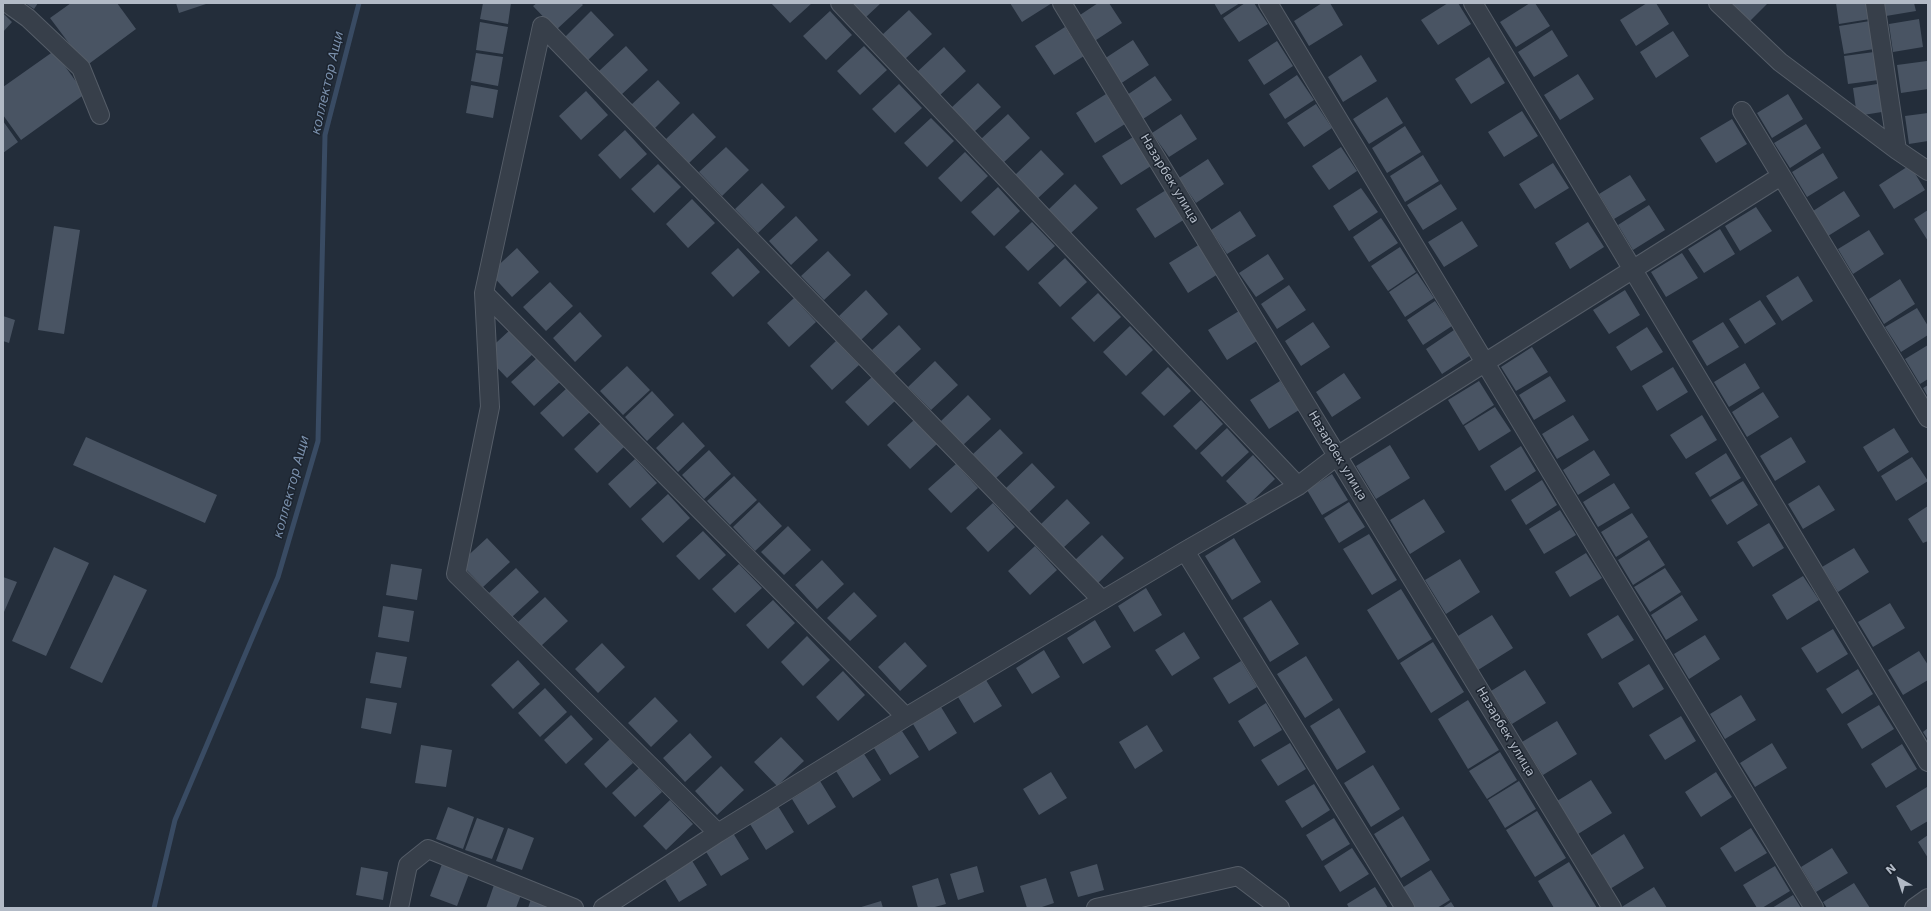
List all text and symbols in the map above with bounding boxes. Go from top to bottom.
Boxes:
water label: коллектор Ащи [309,30,347,136]
street label: Назарбек улица [1137,132,1201,226]
street label: Назарбек улица [1305,409,1369,503]
water label: коллектор Ащи [271,434,313,540]
street label: Назарбек улица [1473,685,1537,779]
north arrow [1879,859,1919,899]
text: N [1883,861,1899,877]

